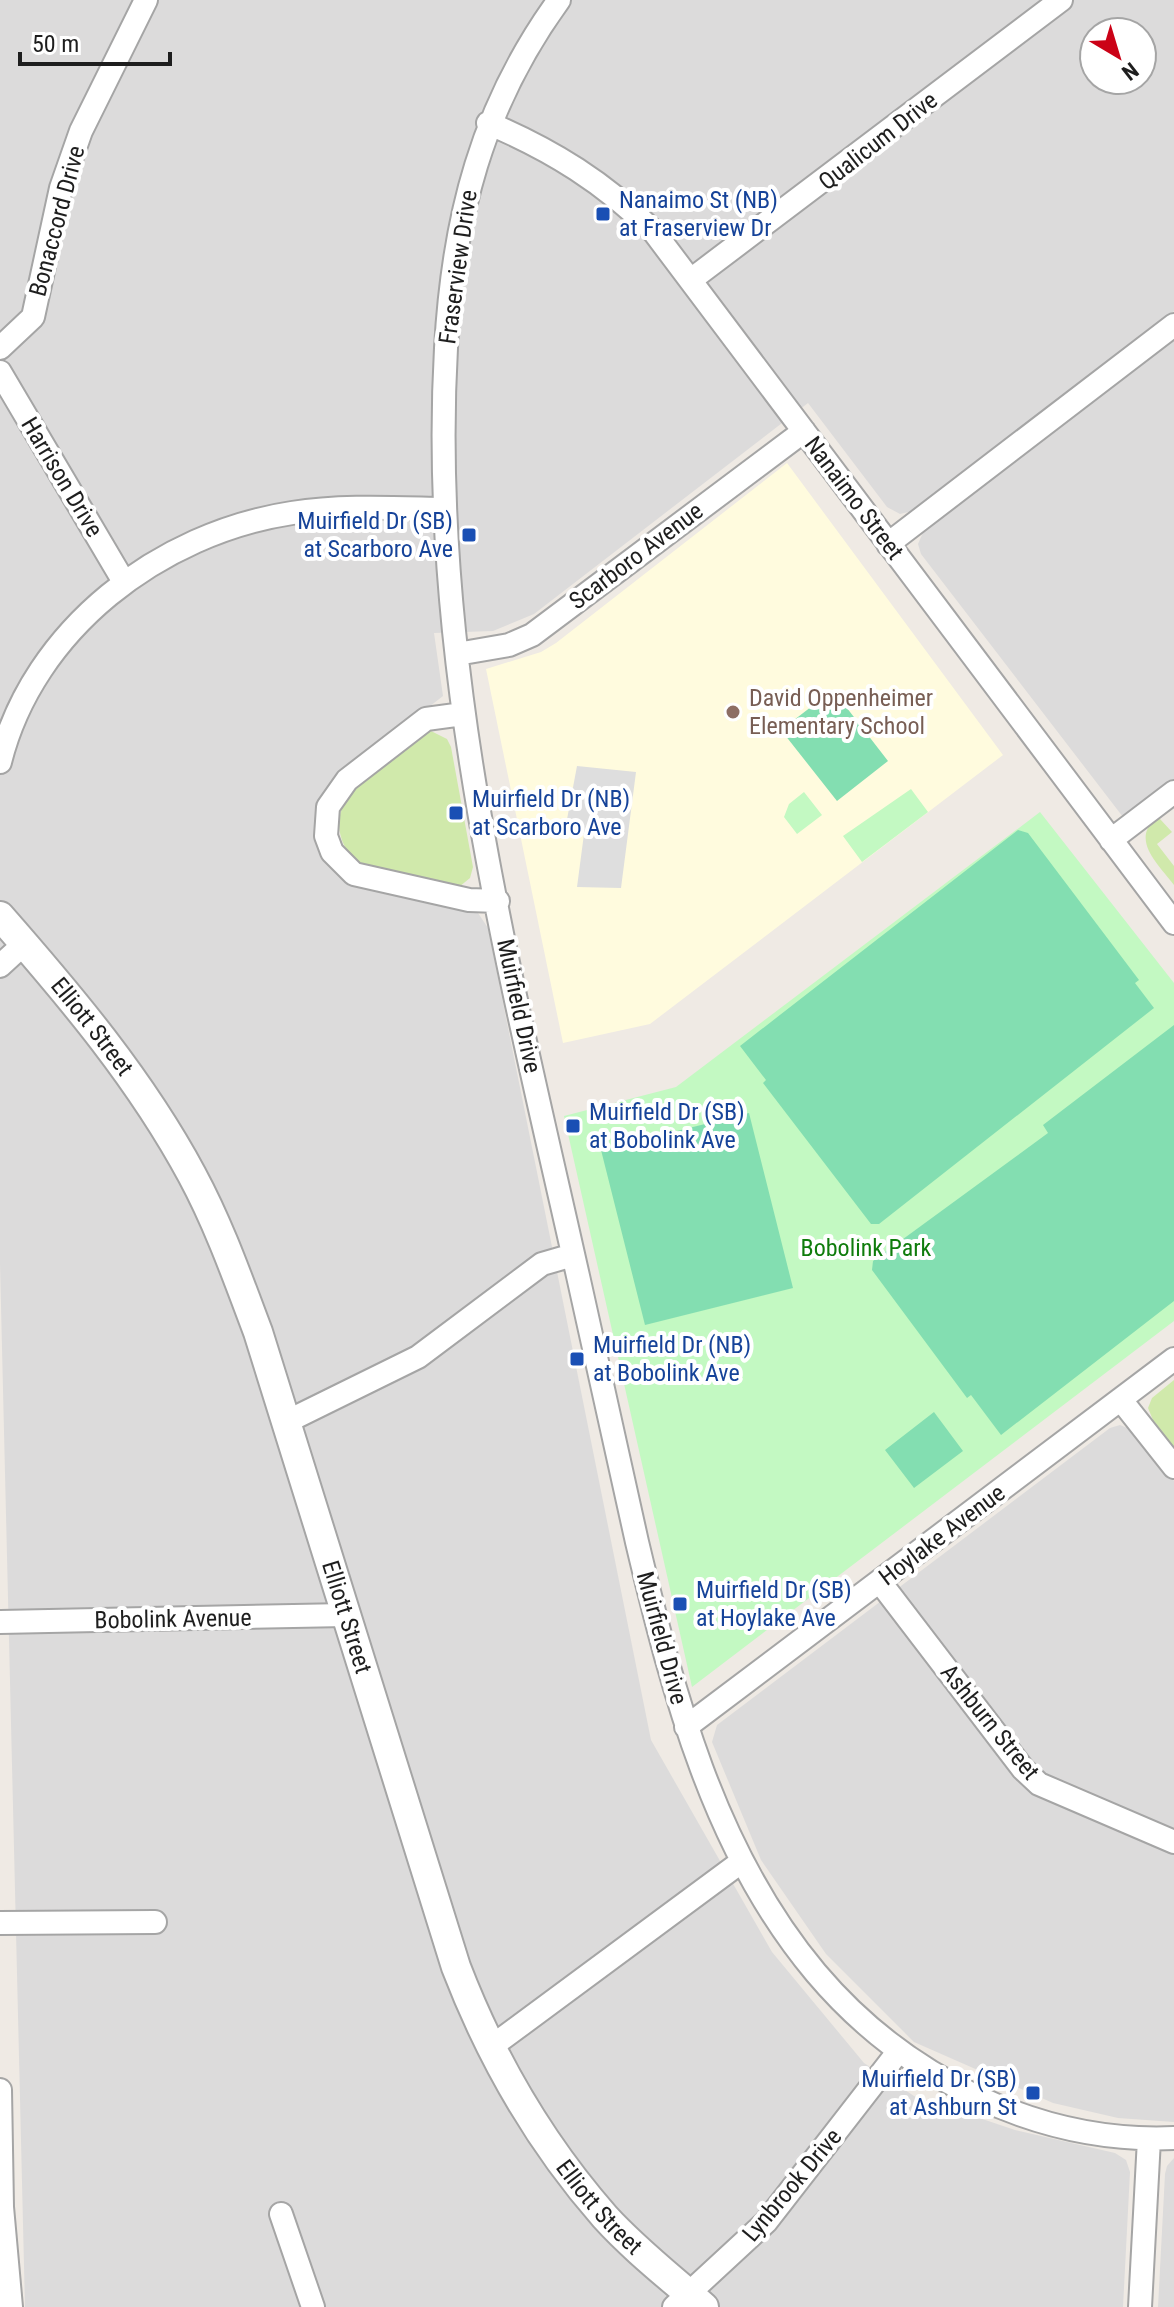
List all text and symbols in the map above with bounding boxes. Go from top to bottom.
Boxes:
scale bar [20,16,170,66]
north arrow [1078,16,1158,96]
text: 50 m [32,30,79,58]
text: N [1117,57,1143,85]
street label: Qualicum Drive [813,86,943,196]
street label: Bonaccord Drive [23,143,91,299]
place label: Nanaimo St (NB) at Fraserview Dr [619,186,778,242]
street label: Fraserview Drive [433,188,483,346]
marker: Nanaimo St (NB) at Fraserview Dr [594,205,612,223]
street label: Harrison Drive [15,412,109,542]
street label: Nanaimo Street [799,431,909,565]
street label: Scarboro Avenue [564,497,708,615]
place label: Muirfield Dr (SB) at Scarboro Ave [297,507,453,563]
marker: Muirfield Dr (SB) at Scarboro Ave [460,526,478,544]
place label: David Oppenheimer Elementary School [749,684,933,740]
marker: David Oppenheimer Elementary School [724,703,742,721]
place label: Muirfield Dr (NB) at Scarboro Ave [472,785,630,841]
marker: Muirfield Dr (NB) at Scarboro Ave [447,804,465,822]
street label: Muirfield Drive [491,936,547,1076]
street label: Elliott Street [45,972,139,1081]
place label: Muirfield Dr (SB) at Bobolink Ave [589,1098,745,1154]
marker: Muirfield Dr (SB) at Bobolink Ave [564,1117,582,1135]
park label: Bobolink Park [801,1234,932,1262]
place label: Muirfield Dr (NB) at Bobolink Ave [593,1331,751,1387]
marker: Muirfield Dr (NB) at Bobolink Ave [568,1350,586,1368]
street label: Hoylake Avenue [874,1479,1010,1591]
street label: Elliott Street [316,1557,378,1677]
street label: Muirfield Drive [631,1569,693,1707]
place label: Muirfield Dr (SB) at Hoylake Ave [696,1576,852,1632]
marker: Muirfield Dr (SB) at Hoylake Ave [671,1595,689,1613]
street label: Bobolink Avenue [94,1604,252,1634]
street label: Ashburn Street [935,1659,1045,1785]
place label: Muirfield Dr (SB) at Ashburn St [861,2065,1017,2121]
marker: Muirfield Dr (SB) at Ashburn St [1024,2084,1042,2102]
street label: Lynbrook Drive [737,2123,847,2247]
street label: Elliott Street [550,2154,648,2260]

